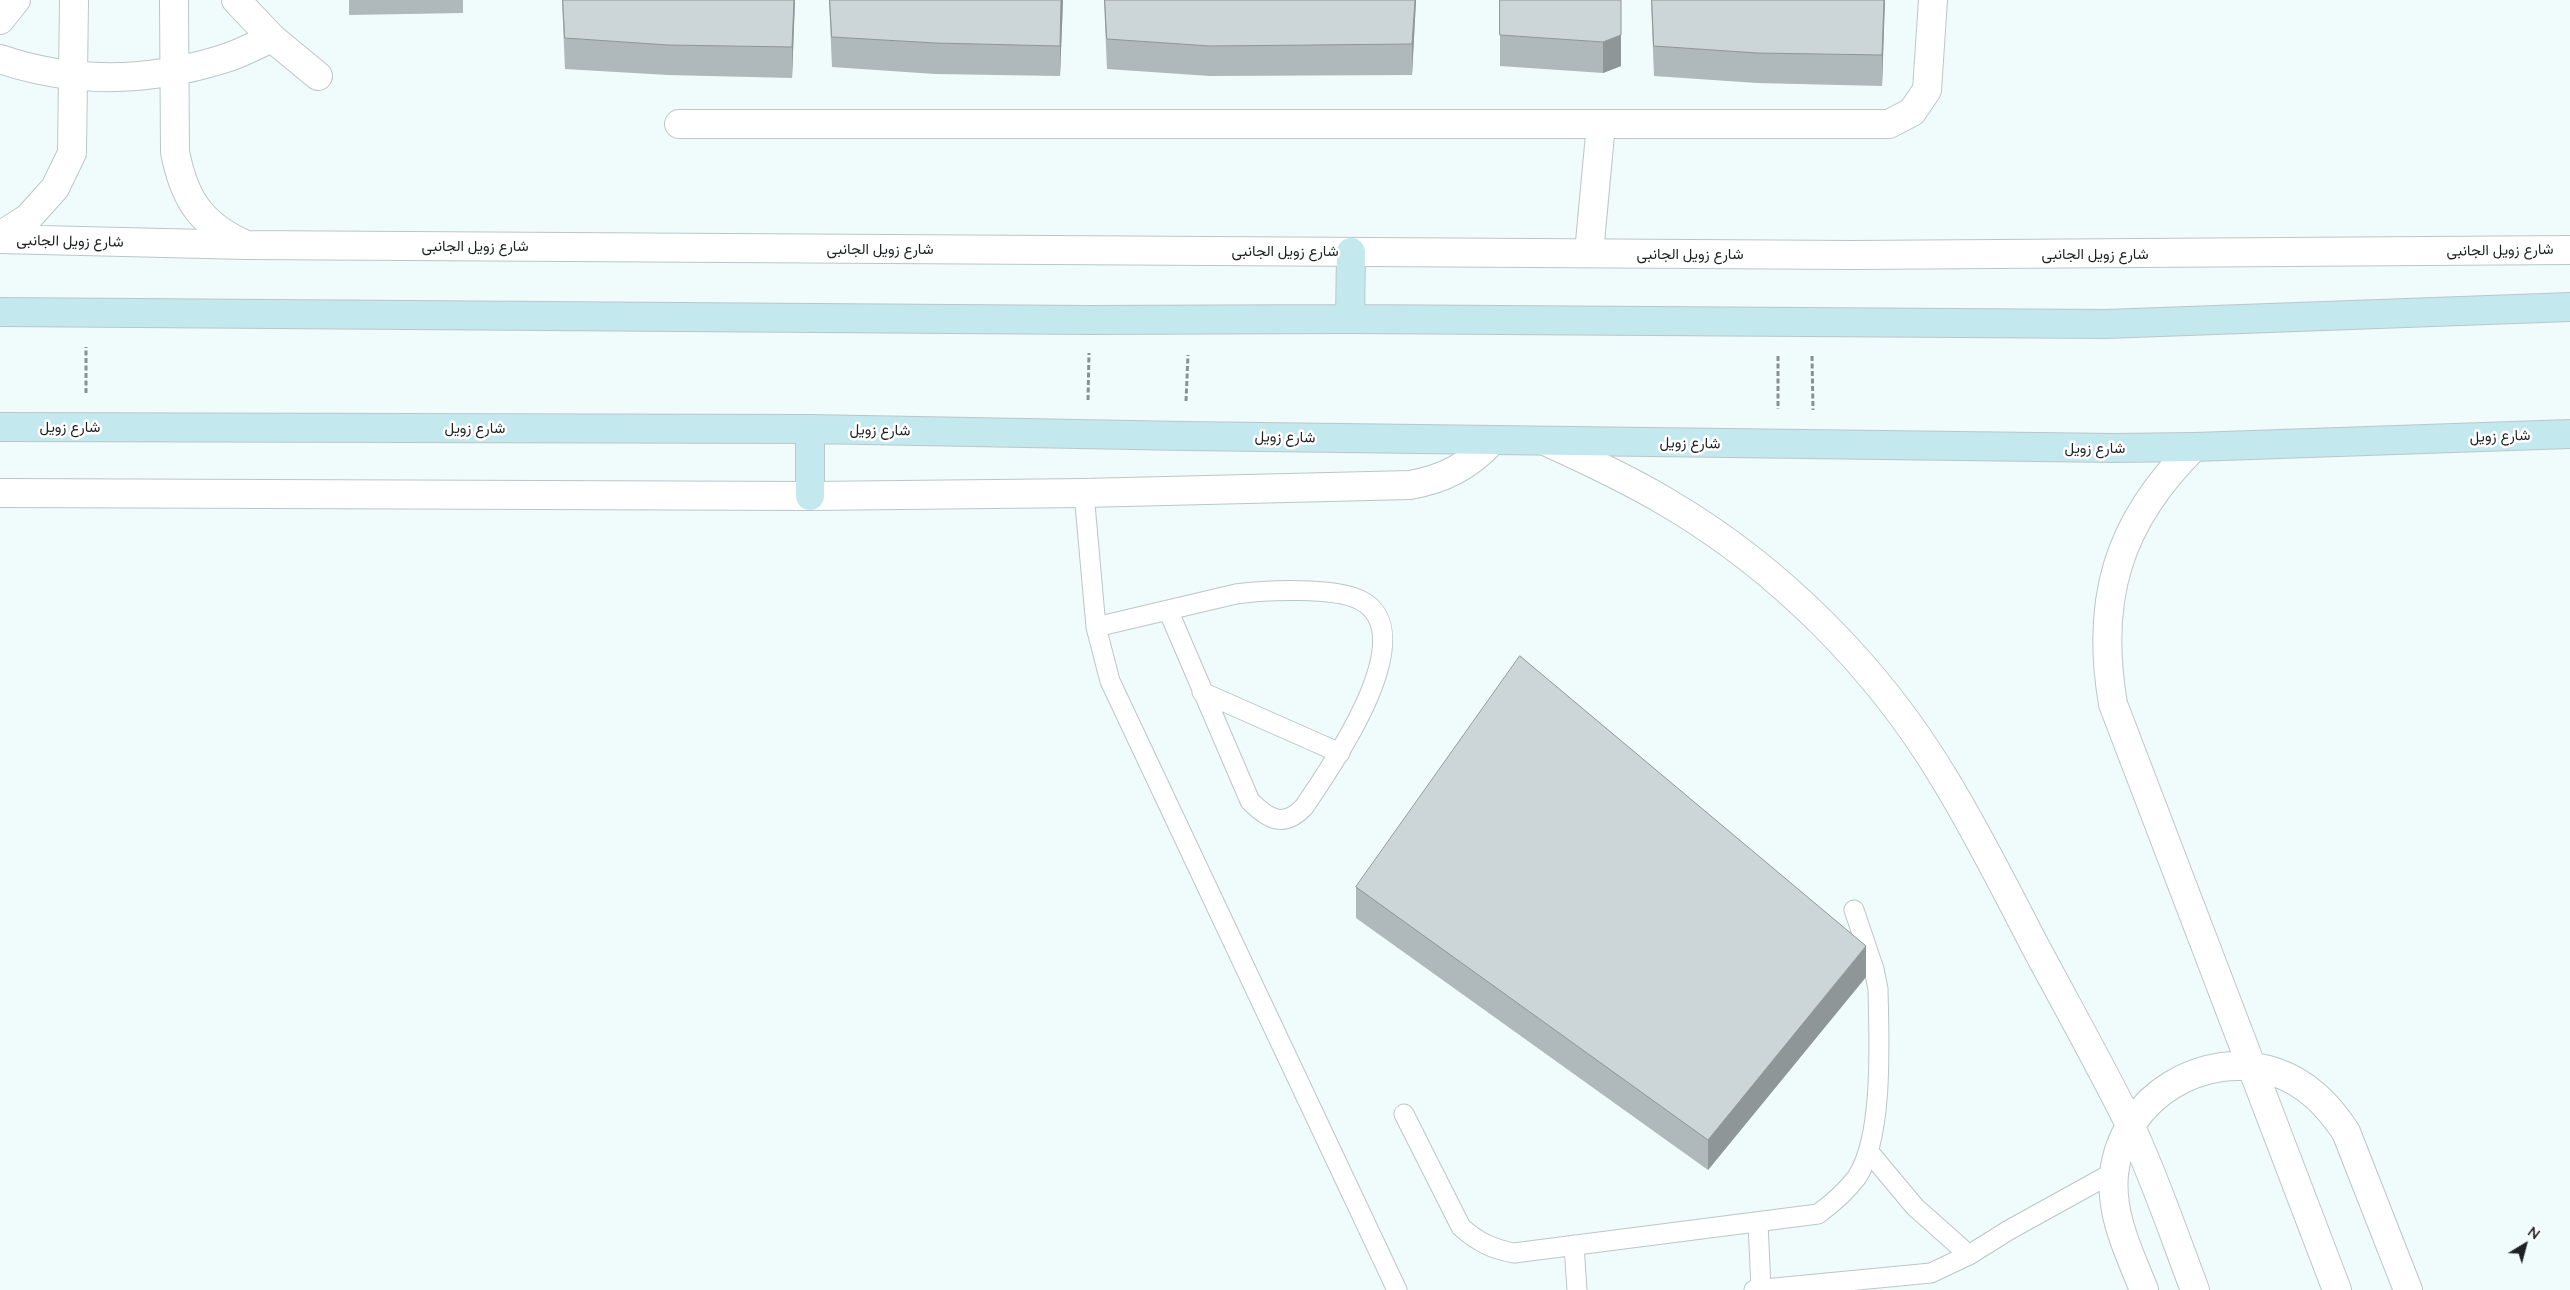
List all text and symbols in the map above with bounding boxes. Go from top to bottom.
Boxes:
street label: شارع زويل الجانبى [16,231,124,251]
street label: شارع زويل الجانبى [421,237,529,255]
street label: شارع زويل الجانبى [826,240,934,258]
street label: شارع زويل الجانبى [2446,240,2554,260]
street label: شارع زويل الجانبى [1231,242,1339,260]
street label: شارع زويل الجانبى [1636,245,1744,263]
street label: شارع زويل الجانبى [2041,245,2149,263]
street label: شارع زويل [40,418,100,436]
street label: شارع زويل [445,419,505,437]
street label: شارع زويل [849,420,911,440]
street label: شارع زويل [2469,426,2531,446]
street label: شارع زويل [1254,427,1316,447]
street label: شارع زويل [1659,433,1721,453]
street label: شارع زويل [2065,439,2125,457]
north arrow [2500,1220,2550,1270]
text: N [2525,1223,2544,1243]

